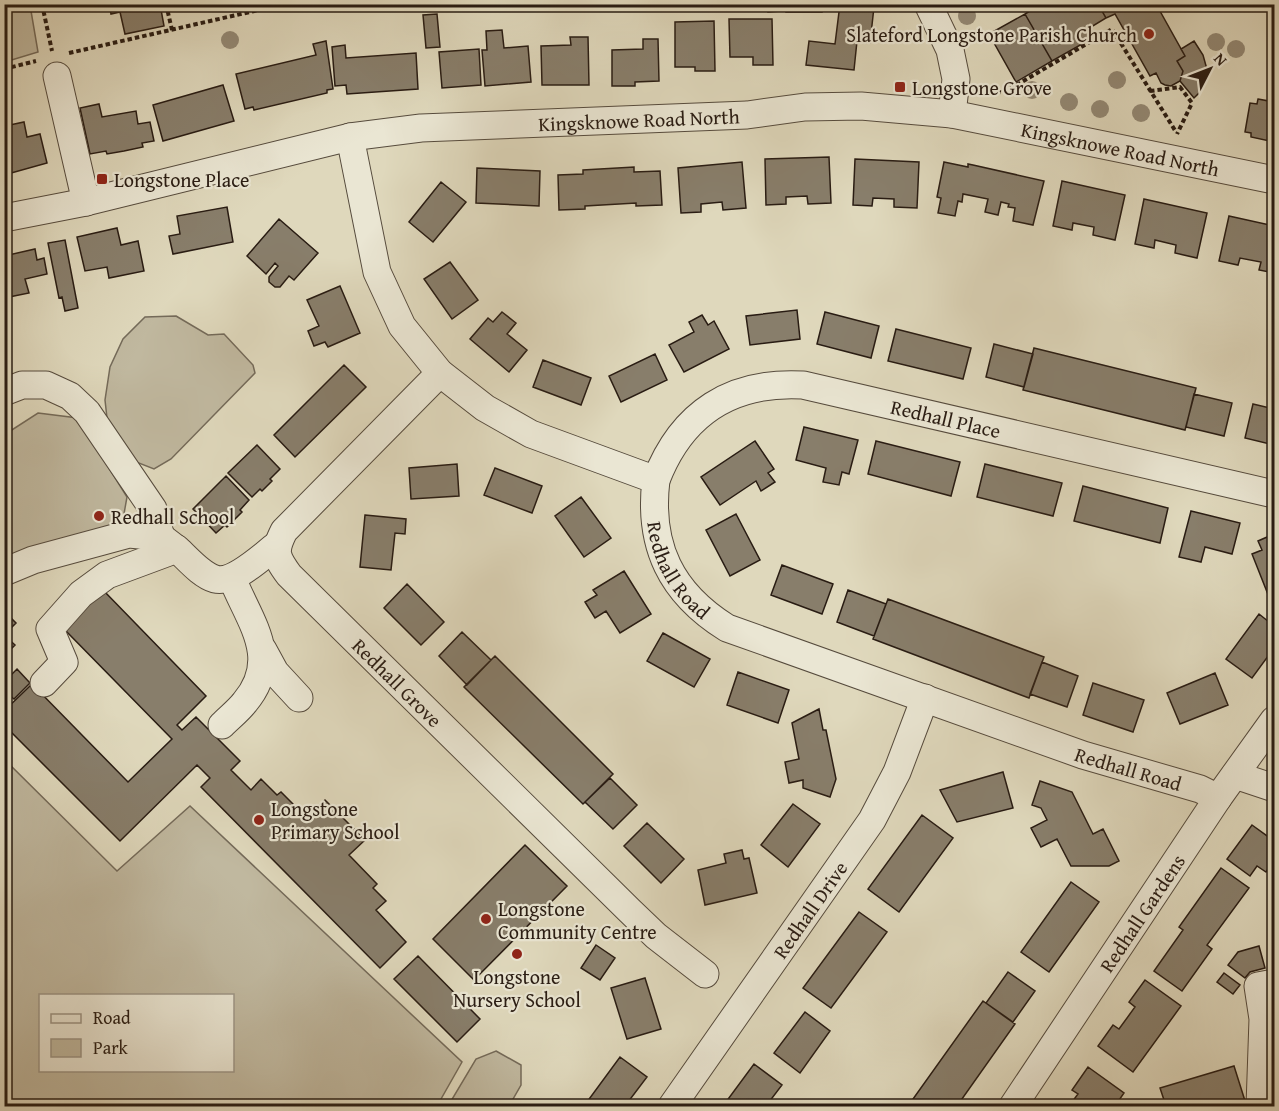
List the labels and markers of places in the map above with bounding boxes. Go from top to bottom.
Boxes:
place label: Slateford Longstone Parish Church [846,20,1137,49]
marker: Slateford Longstone Parish Church [1142,27,1156,41]
place label: Longstone Grove [912,73,1052,102]
marker: Longstone Grove [893,80,907,94]
place label: Longstone Place [114,165,249,194]
marker: Longstone Place [95,172,109,186]
place label: Redhall School [111,502,235,531]
marker: Redhall School [92,509,106,523]
place label: Longstone Primary School [271,794,400,846]
marker: Longstone Primary School [252,813,266,827]
place label: Longstone Community Centre [498,894,657,946]
marker: Longstone Community Centre [479,912,493,926]
marker: Longstone Nursery School [510,947,524,961]
place label: Longstone Nursery School [453,962,581,1014]

